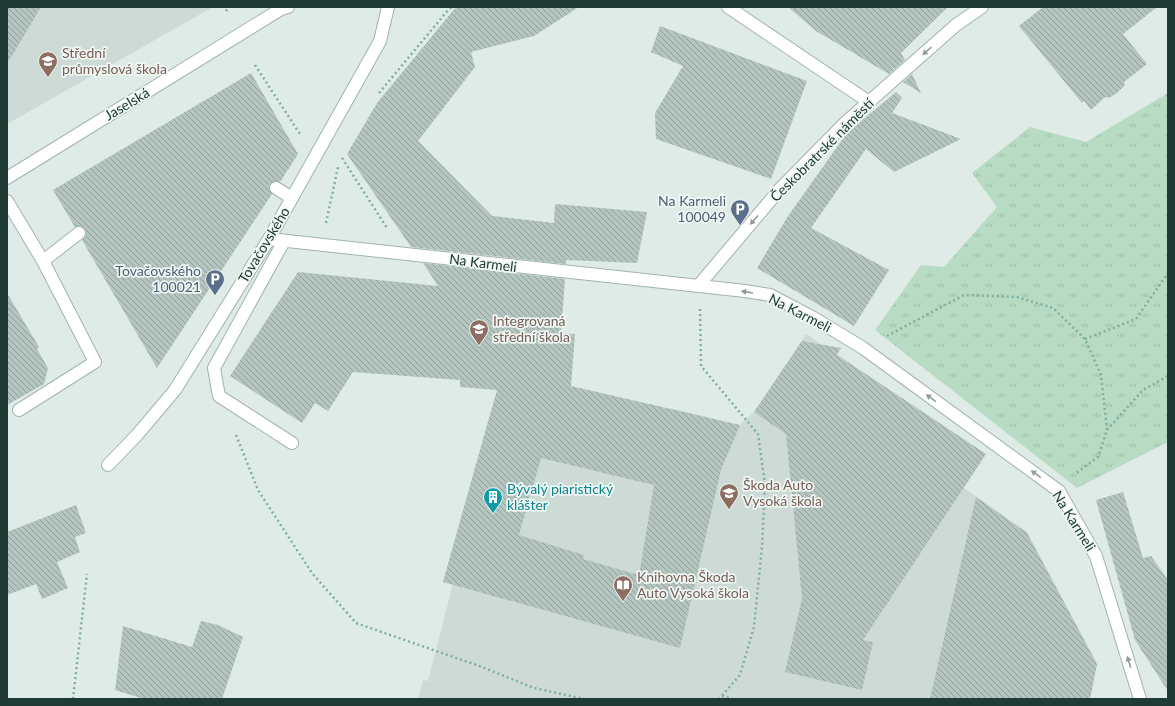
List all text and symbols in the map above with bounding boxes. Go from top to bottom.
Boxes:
place label: Střední průmyslová škola [62,44,167,77]
one-way arrow [922,47,932,56]
school or university icon: Střední průmyslová škola [37,50,59,78]
street label: Jaselská [101,84,152,124]
street label: Českobratrské náměstí [766,93,878,205]
place label: Na Karmeli 100049 [658,192,726,225]
parking icon: Na Karmeli 100049 [729,198,751,226]
street label: Tovačovského [234,204,293,286]
one-way arrow [750,215,759,225]
street label: Na Karmeli [448,250,518,275]
place label: Tovačovského 100021 [115,262,201,295]
parking icon: Tovačovského 100021 [204,268,226,296]
one-way arrow [741,289,753,295]
street label: Na Karmeli [766,290,834,336]
place label: Integrovaná střední škola [493,312,570,345]
school or university icon: Integrovaná střední škola [468,318,490,346]
one-way arrow [925,394,936,402]
one-way arrow [1030,470,1041,479]
place label: Škoda Auto Vysoká škola [743,476,822,509]
place label: Bývalý piaristický klášter [507,480,614,513]
school or university icon: Škoda Auto Vysoká škola [718,482,740,510]
building icon: Bývalý piaristický klášter [482,486,504,514]
street label: Na Karmeli [1049,487,1100,554]
place label: Knihovna Škoda Auto Vysoká škola [637,568,749,601]
library icon: Knihovna Škoda Auto Vysoká škola [612,574,634,602]
one-way arrow [1126,655,1132,667]

